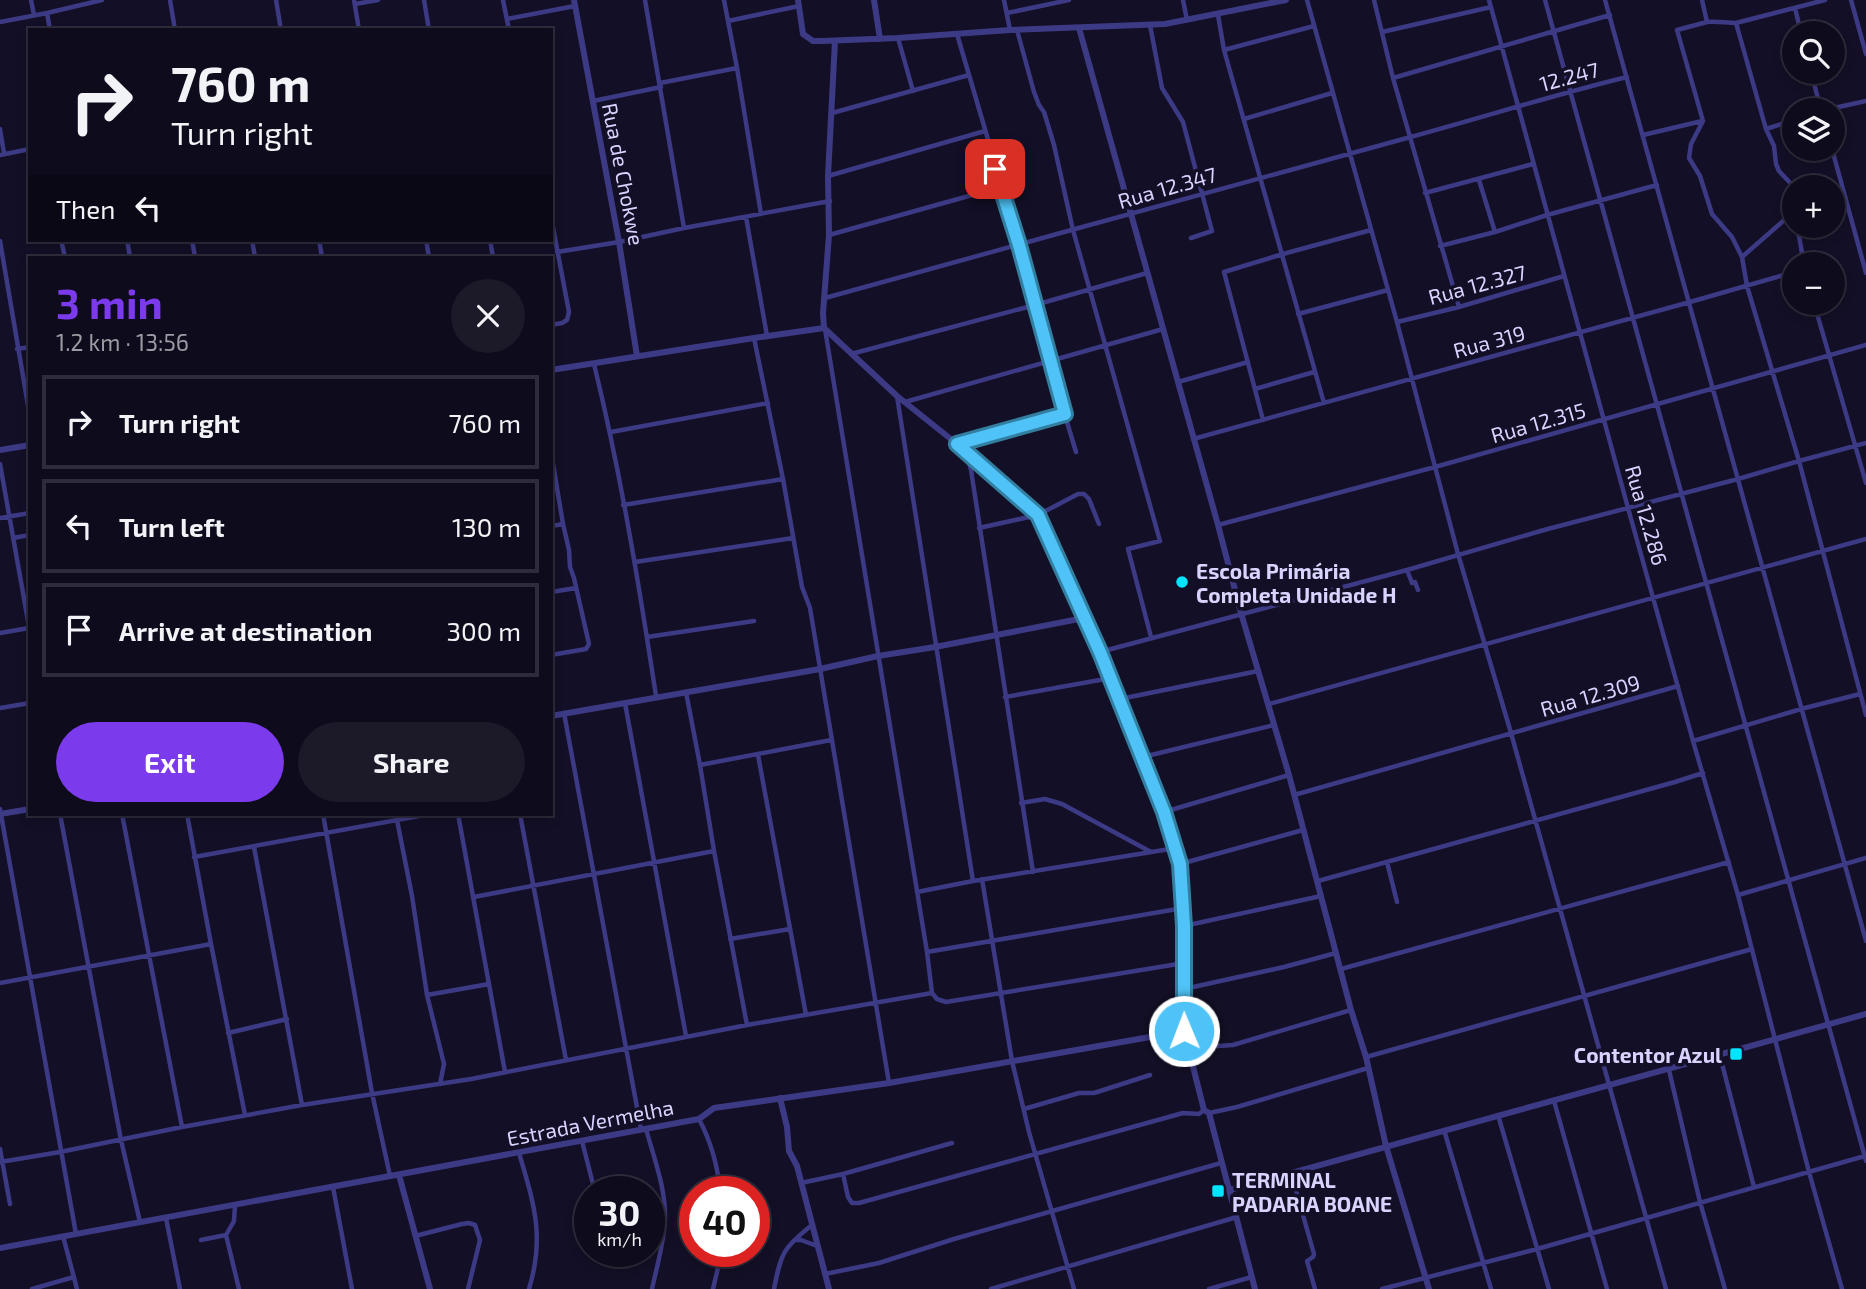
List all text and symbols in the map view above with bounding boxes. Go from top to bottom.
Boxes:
map controls [1782,21,1845,315]
button: search [1782,21,1845,84]
text: 760 m [171,53,310,112]
icon: right [56,56,147,147]
street label: 12.247 [1537,56,1602,96]
button: layers [1782,98,1845,161]
street label: Rua de Chokwe [598,101,650,247]
text: Turn right [171,113,313,151]
pin [965,139,1025,199]
icon: arrive [976,150,1014,188]
street label: Rua 12.347 [1115,161,1219,213]
button: + [1782,175,1845,238]
icon: left [129,189,167,227]
text: Then [56,193,115,224]
button: − [1782,252,1845,315]
street label: Rua 12.327 [1425,259,1529,309]
text: 3 min [56,277,163,327]
button: close [451,279,525,353]
street label: Rua 319 [1450,319,1528,363]
text: 1.2 km · 13:56 [56,328,189,356]
street label: Rua 12.315 [1488,397,1588,447]
icon: right [60,403,98,441]
text: Turn right [119,407,240,438]
text: 760 m [449,407,521,438]
street label: Rua 12.286 [1621,462,1673,568]
icon: left [60,507,98,545]
text: Turn left [119,511,225,542]
text: 130 m [452,511,521,542]
place label: Escola Primária Completa Unidade H [1196,558,1396,607]
marker: Escola Primária Completa Unidade H [1174,574,1190,590]
icon: arrive [60,611,98,649]
text: Arrive at destination [119,615,372,646]
text: 300 m [447,615,521,646]
street label: Rua 12.309 [1537,669,1643,721]
button: Exit [56,722,284,802]
button: Share [298,722,525,802]
position arrow [1147,994,1221,1068]
place label: Contentor Azul [1574,1042,1722,1067]
marker: Contentor Azul [1728,1046,1744,1062]
street label: Estrada Vermelha [504,1094,676,1150]
place label: TERMINAL PADARIA BOANE [1232,1167,1392,1216]
speed limit sign: 40 [679,1176,770,1267]
marker: TERMINAL PADARIA BOANE [1210,1183,1226,1199]
text: 30 [599,1191,640,1233]
text: km/h [597,1228,642,1250]

